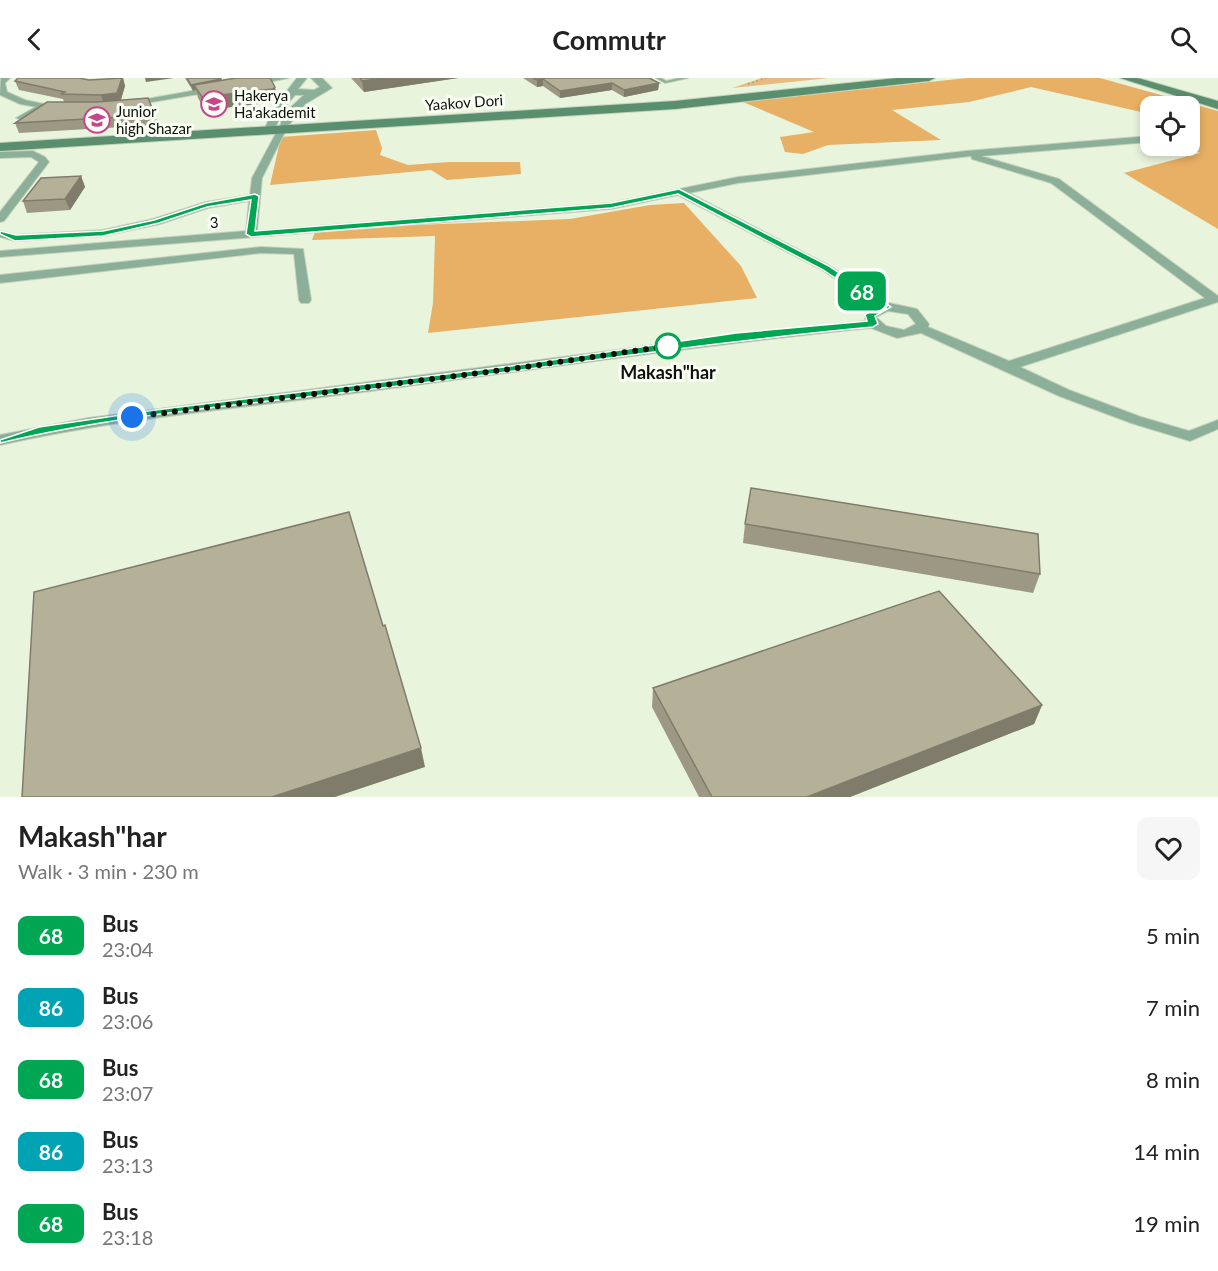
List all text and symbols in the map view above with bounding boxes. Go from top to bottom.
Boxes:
icon: back [18,23,51,56]
text: Commutr [552,23,666,56]
icon: search [1167,23,1200,56]
place label: Hakerya Ha'akademit [234,86,316,121]
school or university icon: Hakerya Ha'akademit [199,89,229,119]
street label: Yaakov Dori [424,90,504,114]
map controls [1140,96,1200,156]
button: locate [1140,96,1200,156]
place label: Junior high Shazar [116,102,192,137]
school or university icon: Junior high Shazar [82,105,112,135]
street label: 3 [209,213,219,231]
line badge: 68 [835,272,889,310]
text: 68 [850,279,874,304]
marker: Makash"har [655,333,681,359]
place label: Makash"har [620,361,716,383]
your location [117,402,147,432]
button: heart [1137,817,1200,880]
text: Makash"har [18,819,167,853]
text: Walk · 3 min · 230 m [18,859,199,883]
text: Bus [102,910,138,937]
text: 5 min [1146,922,1200,949]
text: 68 [39,923,63,948]
text: 23:04 [102,937,153,961]
text: Bus [102,982,138,1009]
text: 7 min [1146,994,1200,1021]
text: 86 [39,995,63,1020]
text: 23:06 [102,1009,153,1033]
text: Bus [102,1054,138,1081]
text: 8 min [1146,1066,1200,1093]
text: 68 [39,1067,63,1092]
text: 23:07 [102,1081,153,1105]
text: Bus [102,1126,138,1153]
text: 14 min [1133,1138,1200,1165]
text: 86 [39,1139,63,1164]
text: 23:13 [102,1153,153,1177]
text: Bus [102,1198,138,1225]
text: 19 min [1133,1210,1200,1237]
text: 68 [39,1211,63,1236]
text: 23:18 [102,1225,153,1249]

